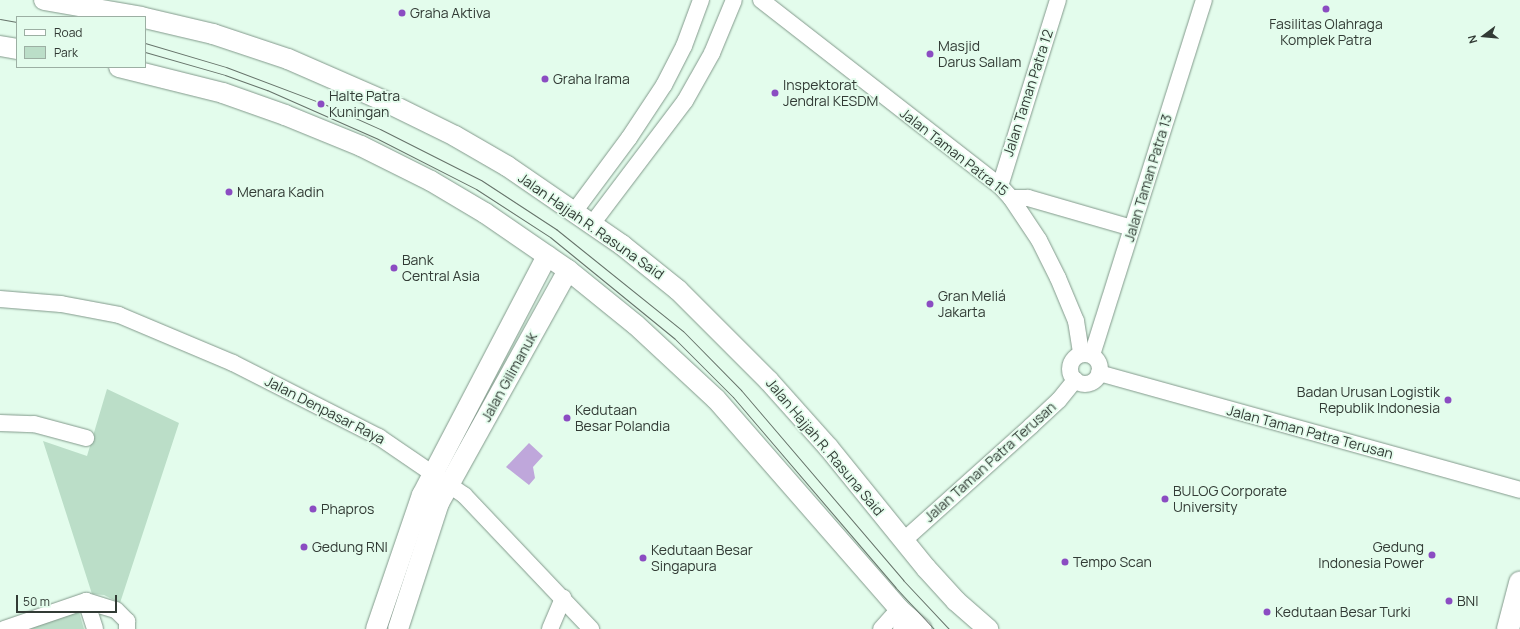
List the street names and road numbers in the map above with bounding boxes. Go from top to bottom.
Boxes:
street label: Jalan Taman Patra 12 [1000,27,1056,159]
street label: Jalan Taman Patra 15 [897,105,1011,199]
street label: Jalan Taman Patra 13 [1121,112,1175,244]
street label: Jalan Hajjah R. Rasuna Said [515,169,667,283]
street label: Jalan Gilimanuk [478,329,540,425]
street label: Jalan Denpasar Raya [262,373,388,447]
street label: Jalan Hajjah R. Rasuna Said [763,375,887,519]
street label: Jalan Taman Patra Terusan [921,398,1059,526]
street label: Jalan Taman Patra Terusan [1225,402,1395,462]

